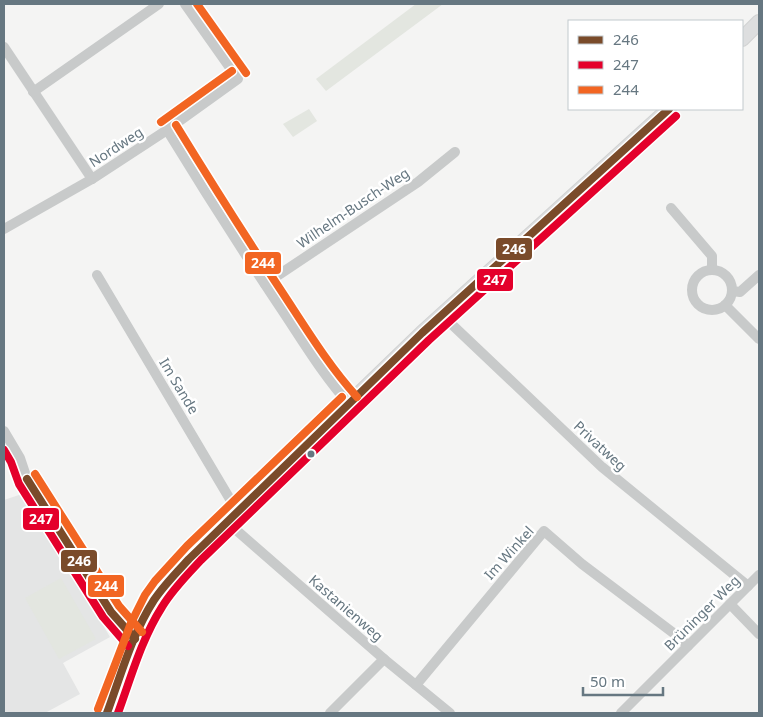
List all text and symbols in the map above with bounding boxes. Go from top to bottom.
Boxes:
legend [568,20,743,110]
text: 246 [613,29,639,49]
text: 247 [613,54,639,74]
text: 244 [613,79,639,99]
street label: Nordweg [85,122,146,171]
street label: Wilhelm-Busch-Weg [293,163,413,252]
line badge: 246 [495,237,533,261]
text: 246 [502,239,526,258]
line badge: 244 [244,251,282,275]
text: 244 [251,253,275,272]
line badge: 247 [476,268,514,292]
text: 247 [483,270,507,289]
street label: Im Sande [155,354,204,417]
street label: Privatweg [570,416,631,475]
unlabelled marker [306,449,316,459]
line badge: 247 [22,507,60,531]
text: 247 [29,509,53,528]
street label: Im Winkel [480,522,538,583]
line badge: 246 [60,549,98,573]
text: 246 [67,551,91,570]
street label: Kastanienweg [305,570,387,645]
street label: Brüninger Weg [660,571,744,655]
line badge: 244 [87,574,125,598]
text: 244 [94,576,118,595]
scale bar [583,664,663,696]
text: 50 m [590,671,625,691]

